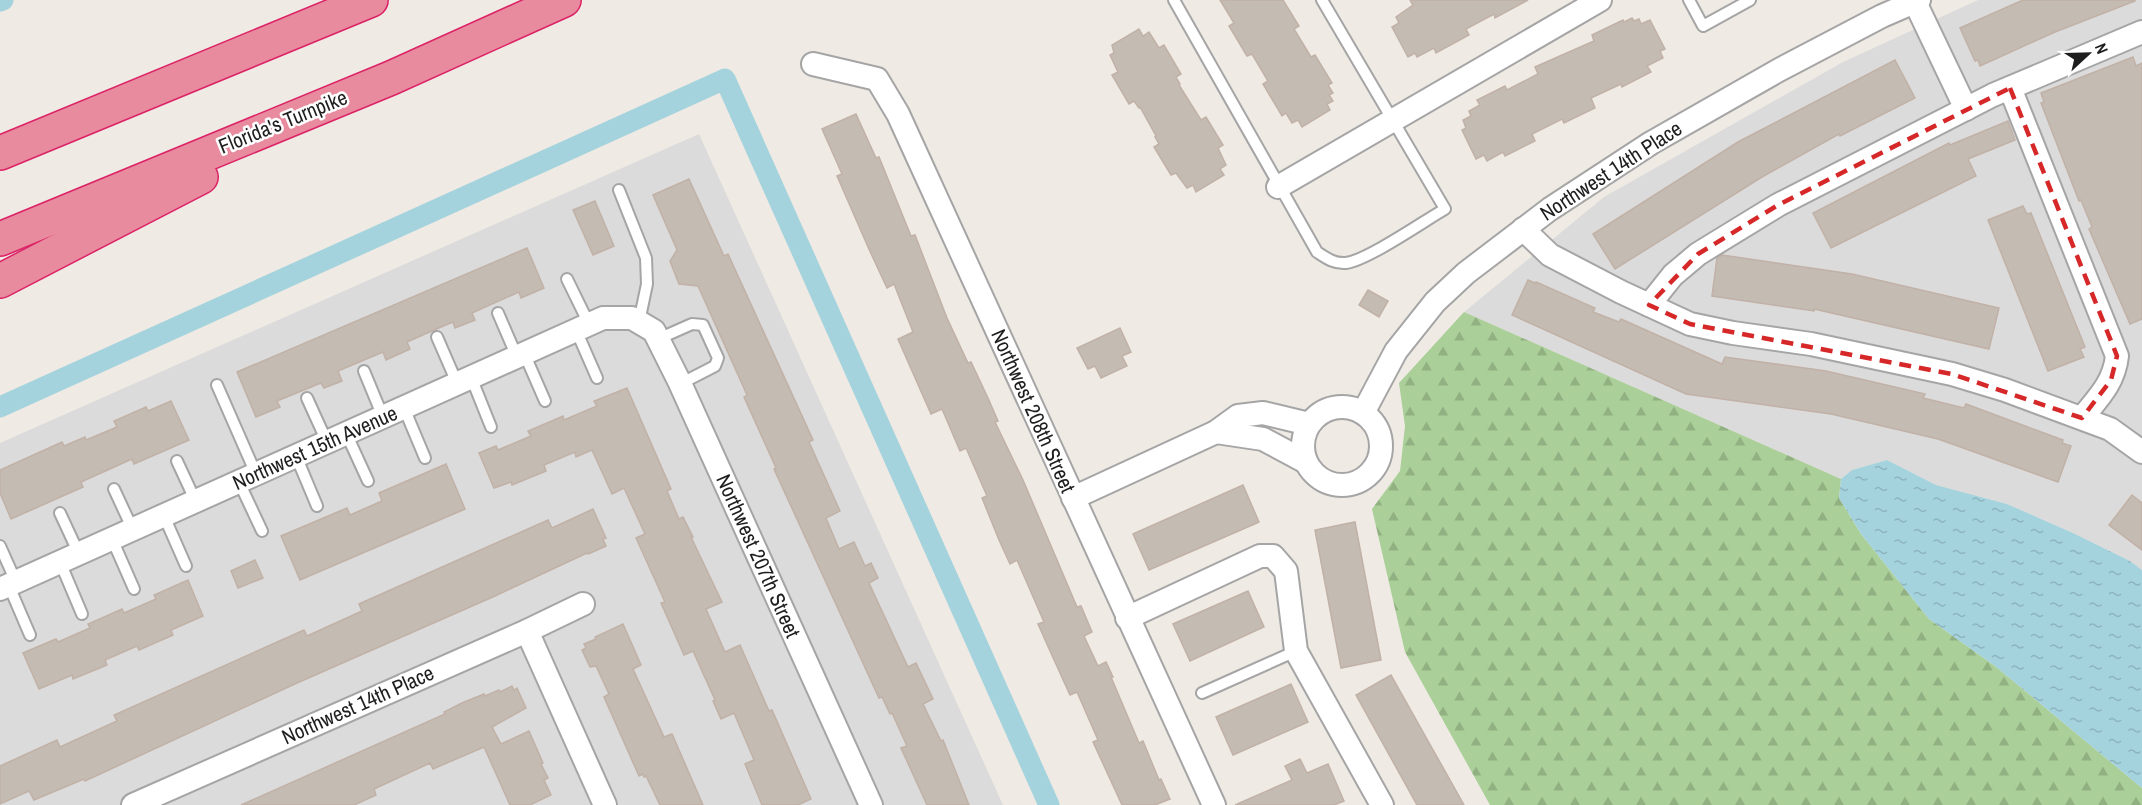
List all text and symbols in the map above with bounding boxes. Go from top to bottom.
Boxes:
north arrow [2058,24,2118,84]
text: N [2090,40,2114,57]
street label: Florida's Turnpike [214,83,352,161]
street label: Northwest 14th Place [1534,114,1687,227]
street label: Northwest 208th Street [984,324,1083,497]
street label: Northwest 15th Avenue [228,398,402,497]
street label: Northwest 207th Street [709,469,808,642]
street label: Northwest 14th Place [277,658,438,751]

